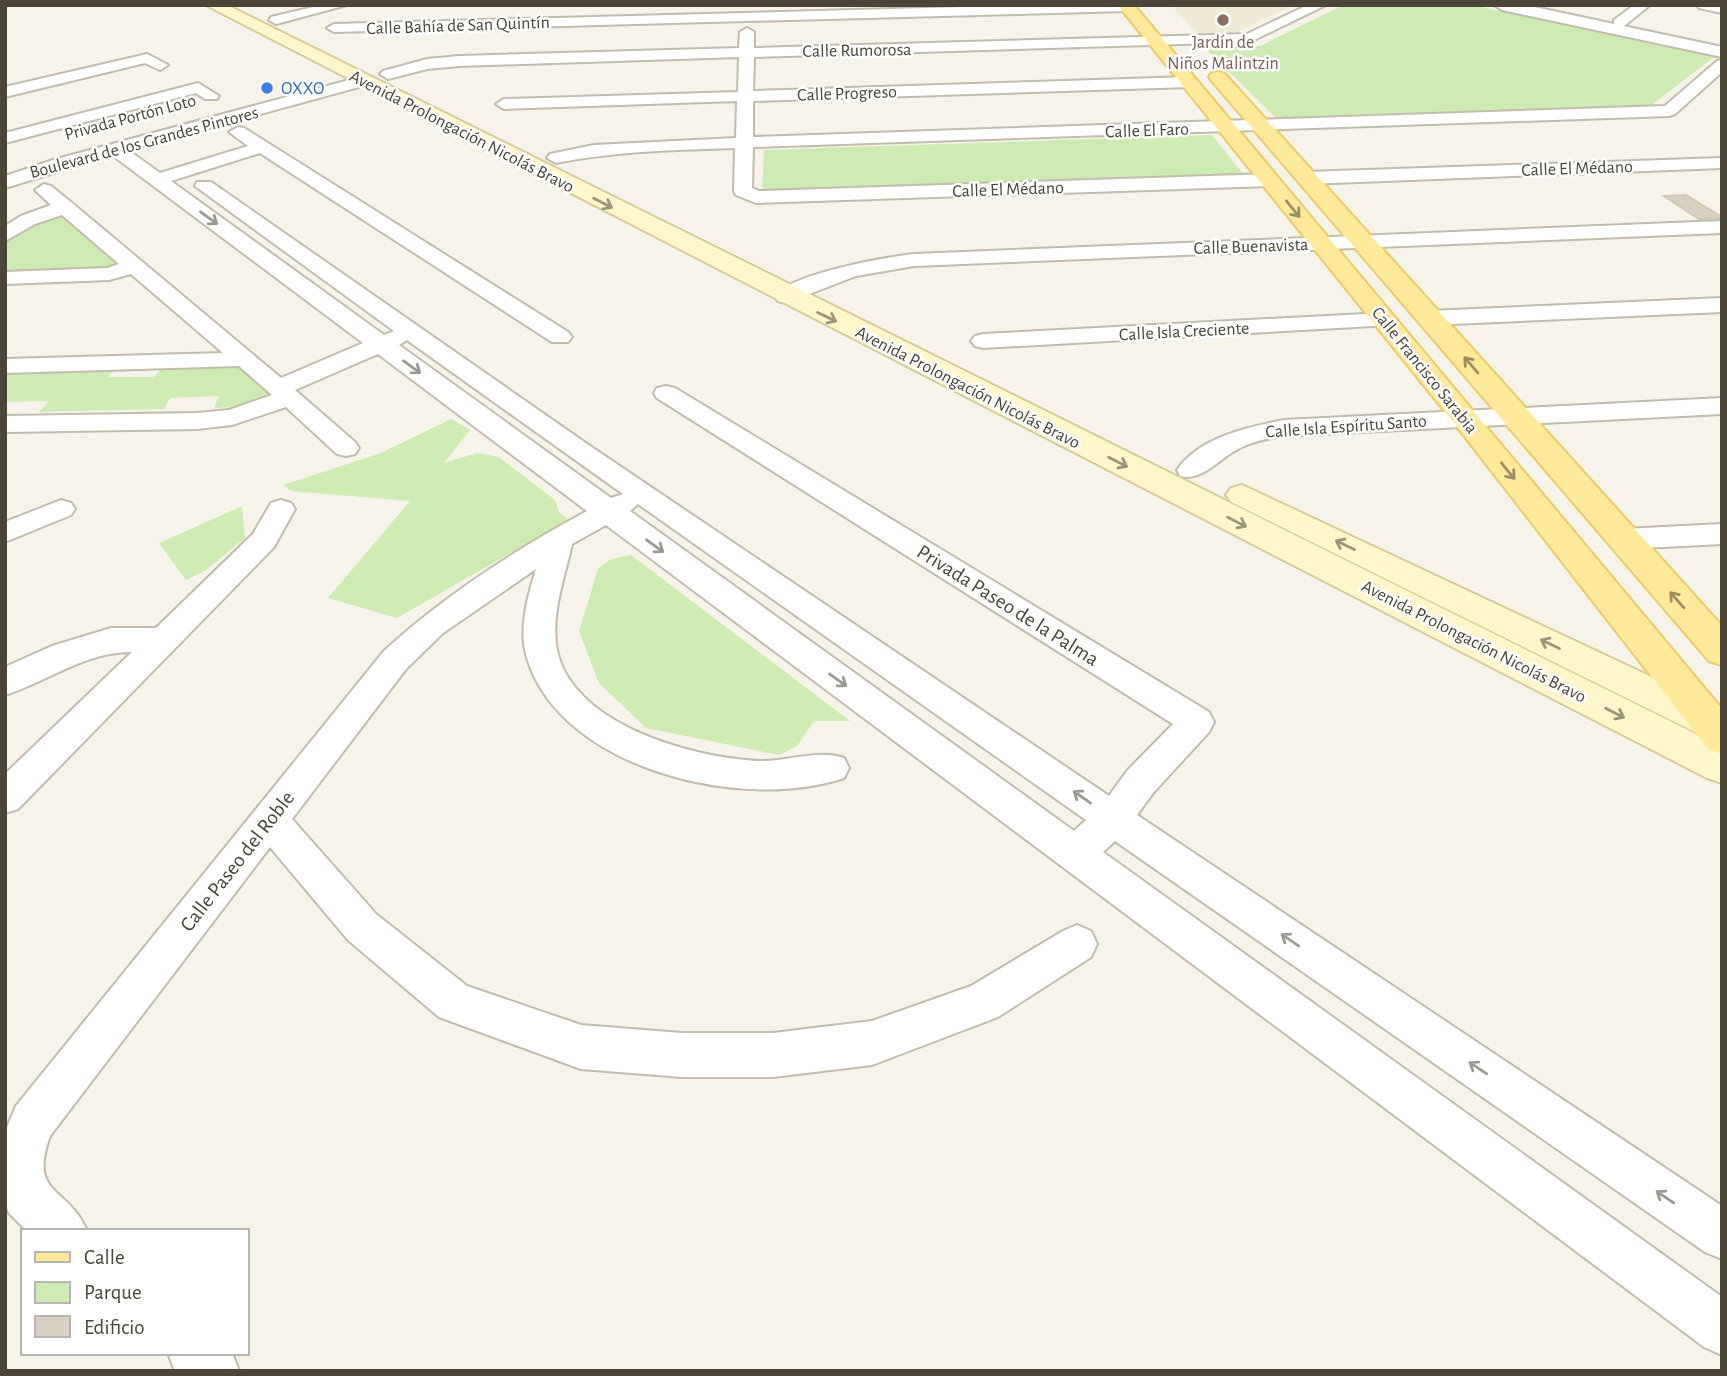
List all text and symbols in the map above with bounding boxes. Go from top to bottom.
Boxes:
marker: Jardín de Niños Malintzin [1215,12,1231,28]
street label: Calle Bahía de San Quintín [366,14,550,38]
place label: Jardín de Niños Malintzin [1167,34,1279,73]
street label: Calle Rumorosa [802,41,912,61]
street label: Avenida Prolongación Nicolás Bravo [346,67,577,197]
marker: OXXO [259,80,275,96]
place label: OXXO [281,80,324,98]
street label: Calle Progreso [797,83,897,105]
street label: Privada Portón Loto [63,92,198,144]
street label: Boulevard de los Grandes Pintores [28,104,261,182]
street label: Calle El Faro [1105,121,1189,141]
street label: Calle El Médano [1521,158,1633,180]
street label: Calle El Médano [952,179,1064,201]
one-way arrow [592,196,613,210]
one-way arrow [1286,199,1301,217]
one-way arrow [199,211,218,225]
street label: Calle Buenavista [1193,236,1309,258]
street label: Calle Francisco Sarabia [1368,304,1481,437]
one-way arrow [816,310,837,324]
street label: Calle Isla Creciente [1118,320,1250,344]
street label: Avenida Prolongación Nicolás Bravo [852,323,1083,453]
one-way arrow [1463,356,1479,374]
one-way arrow [402,360,421,375]
street label: Calle Isla Espíritu Santo [1265,412,1427,442]
one-way arrow [1108,456,1128,470]
one-way arrow [1500,462,1515,480]
one-way arrow [1226,515,1247,529]
one-way arrow [645,538,664,553]
one-way arrow [1335,538,1356,551]
street label: Privada Paseo de la Palma [913,541,1103,670]
street label: Avenida Prolongación Nicolás Bravo [1358,577,1589,707]
one-way arrow [1669,591,1685,609]
one-way arrow [1540,637,1561,650]
one-way arrow [828,673,847,688]
one-way arrow [1604,706,1625,720]
street label: Calle Paseo del Roble [176,787,298,935]
one-way arrow [1073,790,1092,804]
one-way arrow [1281,933,1300,947]
one-way arrow [1469,1061,1488,1075]
one-way arrow [1656,1190,1676,1204]
legend [21,1229,248,1355]
text: Calle [84,1247,125,1268]
text: Parque [84,1282,142,1303]
text: Edificio [84,1317,145,1338]

